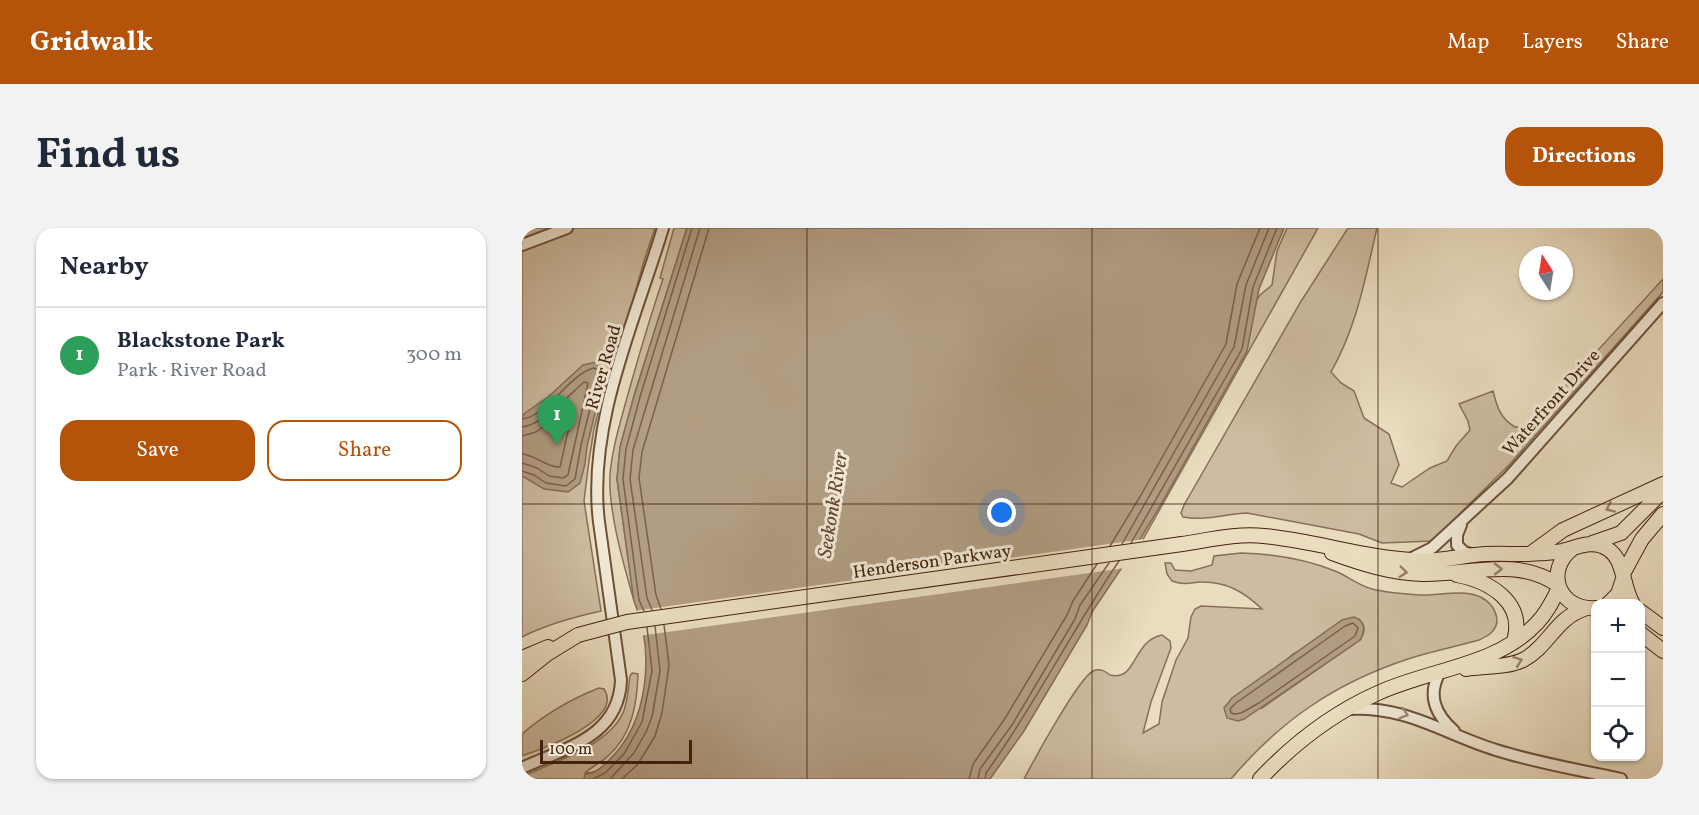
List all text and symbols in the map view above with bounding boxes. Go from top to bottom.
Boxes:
text: Gridwalk [30,23,153,62]
text: Map [1447,28,1489,57]
text: Layers [1522,28,1583,57]
text: Share [1616,28,1669,57]
text: Find us [36,127,180,186]
button: Directions [1505,127,1663,186]
north arrow [1519,246,1573,300]
text: Nearby [60,249,149,285]
street label: River Road [580,322,628,413]
text: Blackstone Park [117,326,285,357]
text: 1 [75,341,84,369]
text: 300 m [406,341,462,369]
street label: Waterfront Drive [1497,344,1607,462]
text: Park · River Road [117,357,267,385]
pin: 1 [537,396,576,445]
button: Save [60,420,255,481]
button: Share [267,420,462,481]
water label: Seekonk River [812,450,856,560]
your location [987,498,1016,527]
one-way arrow [1605,501,1616,513]
street label: Henderson Parkway [851,539,1013,586]
one-way arrow [1494,563,1503,575]
one-way arrow [1398,565,1407,578]
map controls [1591,599,1645,761]
button: + [1591,599,1645,653]
button: − [1591,653,1645,707]
one-way arrow [1512,655,1522,668]
one-way arrow [1398,707,1409,720]
button: locate [1591,707,1645,761]
scale bar [540,737,692,764]
text: 100 m [549,739,592,761]

